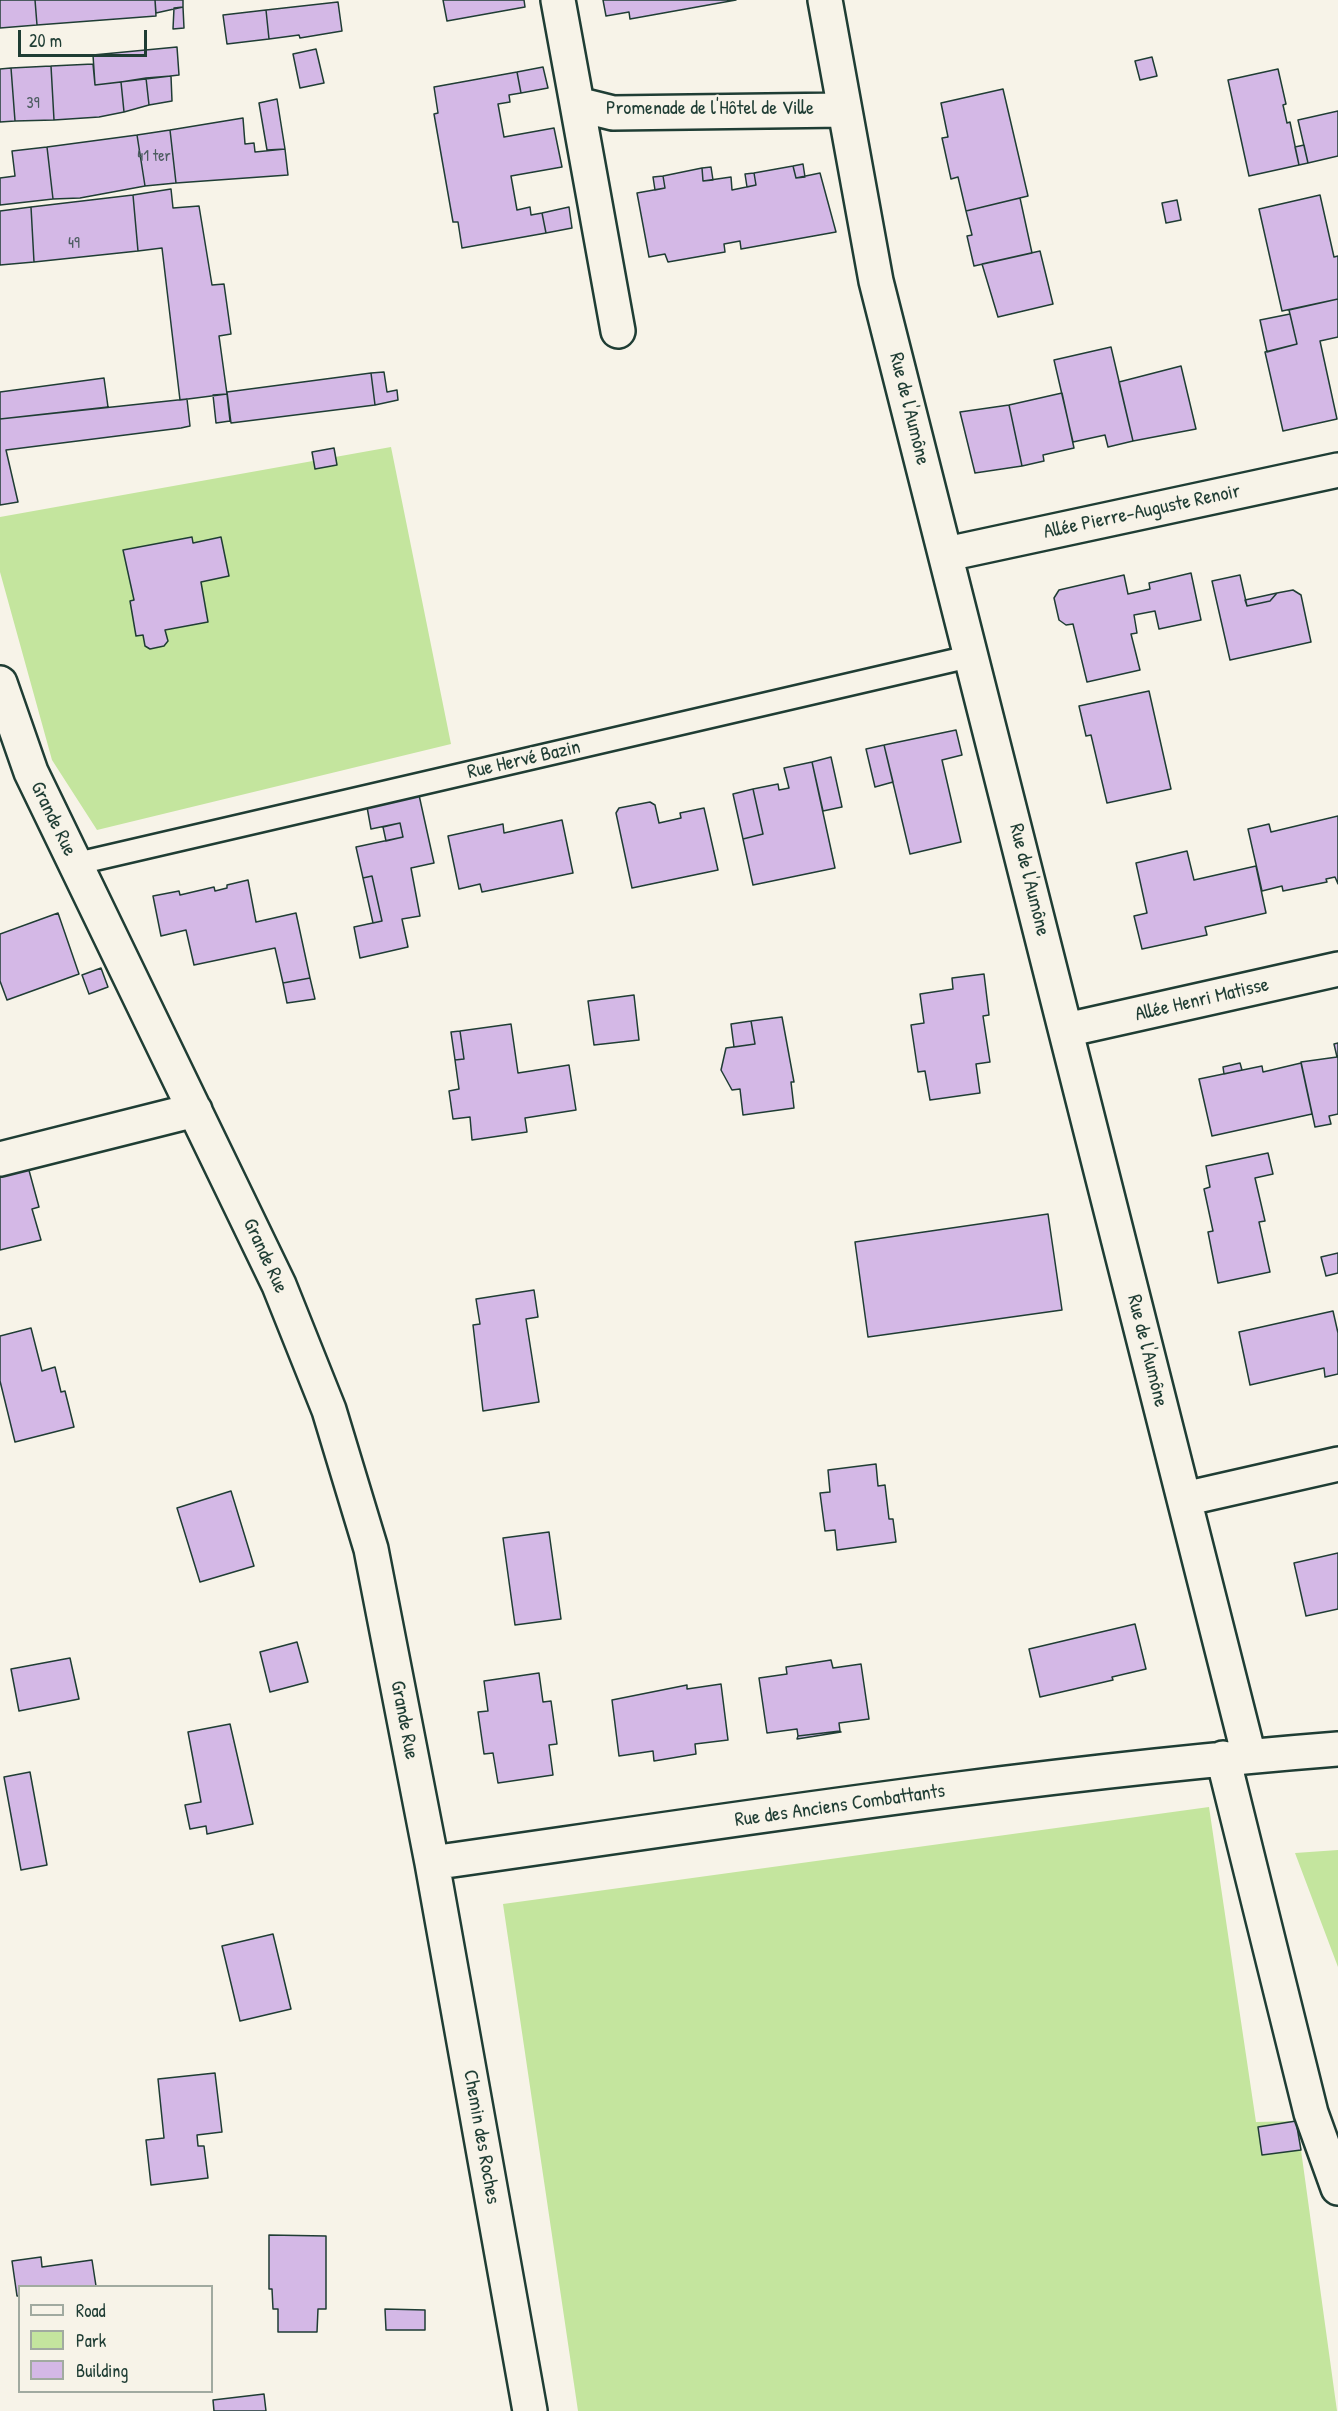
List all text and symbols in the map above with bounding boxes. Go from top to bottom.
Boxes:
scale bar [21,18,150,56]
text: 20 m [29,28,62,53]
house number: 39 [26,94,40,114]
street label: Promenade de l'Hôtel de Ville [606,97,814,121]
house number: 41 ter [137,147,171,167]
house number: 49 [68,234,80,254]
street label: Rue de l'Aumône [883,350,935,468]
street label: Allée Pierre-Auguste Renoir [1041,479,1243,545]
street label: Rue Hervé Bazin [465,735,583,785]
street label: Grande Rue [25,778,81,860]
street label: Rue de l'Aumône [1003,821,1055,939]
street label: Allée Henri Matisse [1133,973,1271,1027]
street label: Grande Rue [237,1215,293,1297]
street label: Rue de l'Aumône [1121,1292,1173,1410]
street label: Grande Rue [385,1679,423,1761]
street label: Rue des Anciens Combattants [733,1779,947,1833]
street label: Chemin des Roches [457,2068,505,2206]
legend [18,2285,213,2393]
text: Road [76,2298,106,2323]
text: Park [76,2328,106,2353]
text: Building [76,2358,128,2383]

